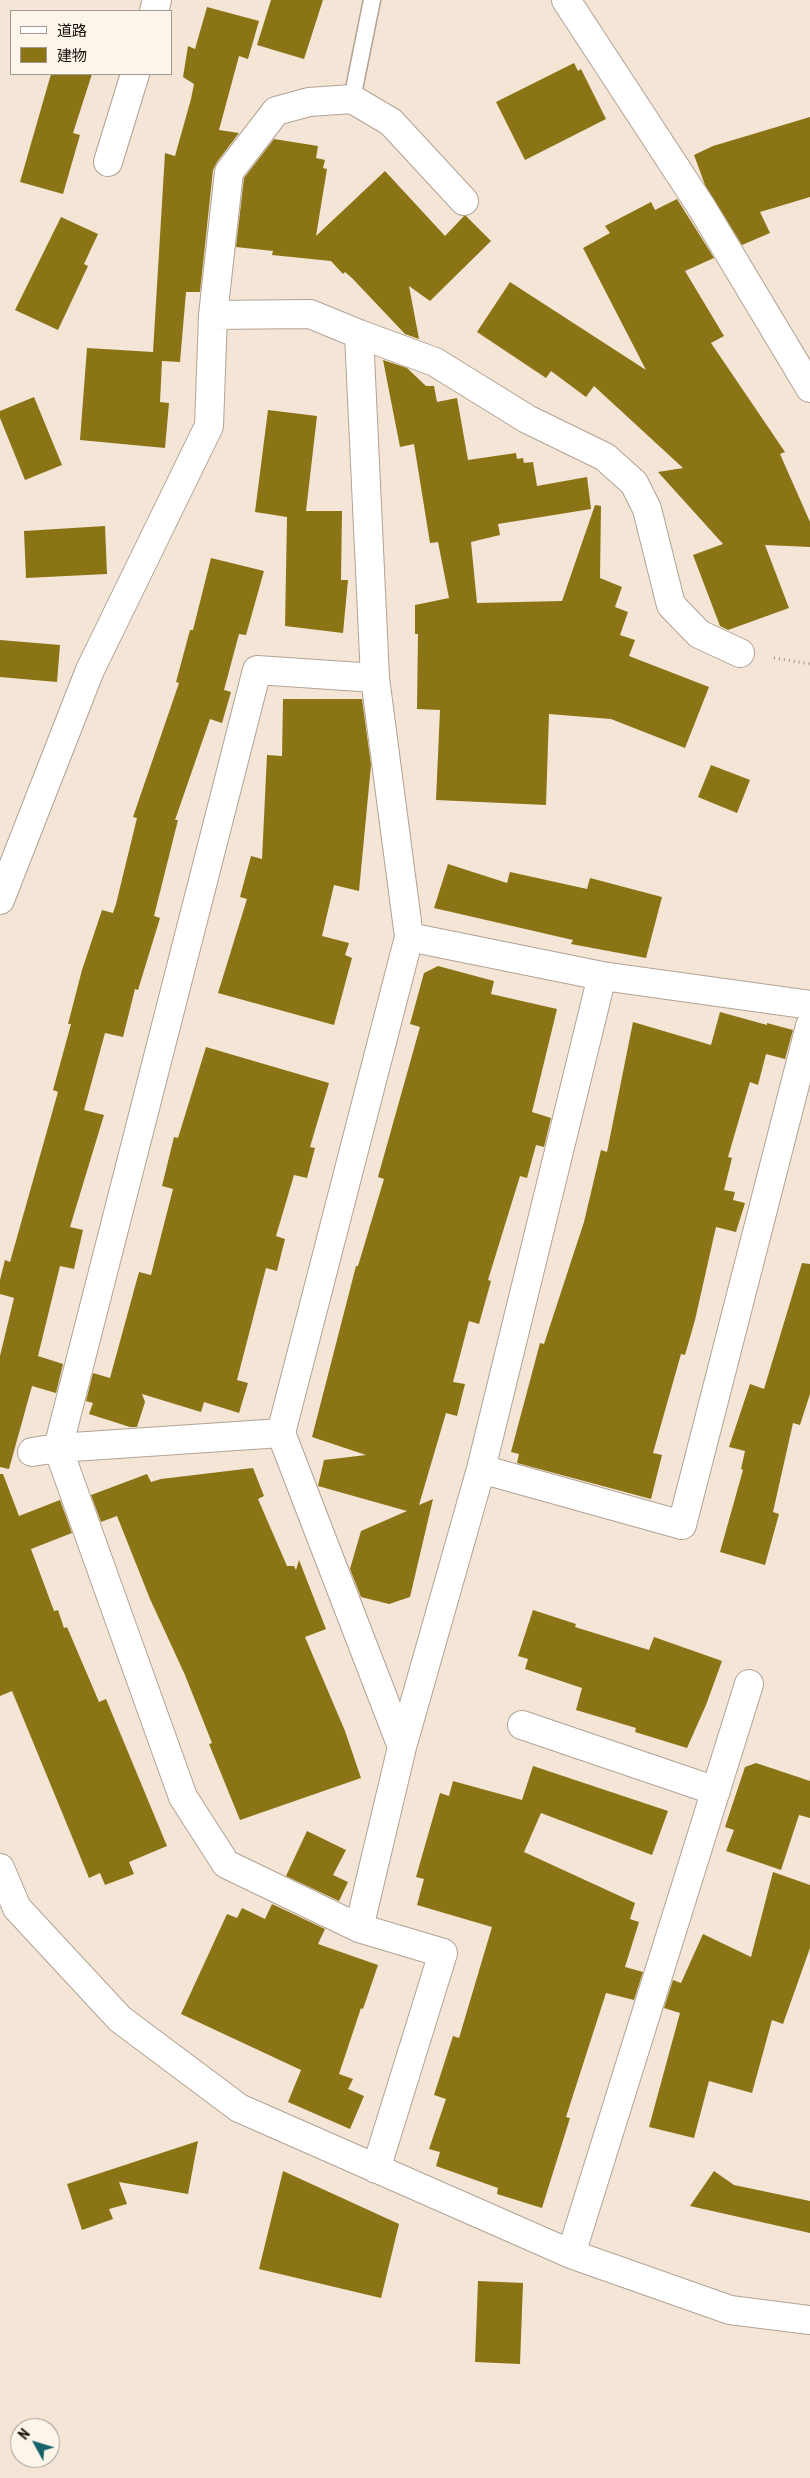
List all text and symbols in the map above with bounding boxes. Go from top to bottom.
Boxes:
legend [10,10,172,75]
text: 道路 [57,22,87,40]
text: 建物 [57,47,87,65]
north arrow [10,2418,60,2468]
text: N [15,2426,33,2443]

